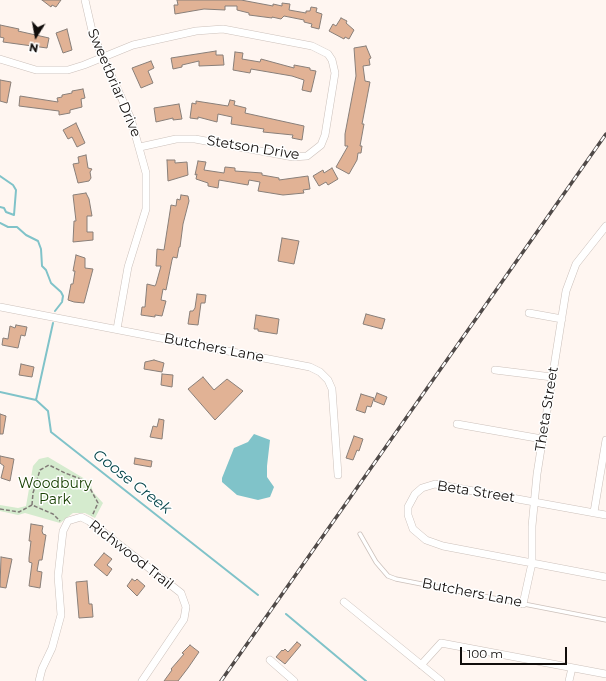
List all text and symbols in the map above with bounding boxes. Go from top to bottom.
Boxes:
north arrow [16,16,56,56]
street label: Sweetbriar Drive [84,26,144,140]
text: N [28,40,39,56]
street label: Stetson Drive [205,132,301,164]
street label: Butchers Lane [163,330,265,366]
street label: Theta Street [532,365,562,453]
water label: Goose Creek [89,446,175,518]
park label: Woodbury Park [18,476,92,508]
street label: Beta Street [436,478,516,506]
street label: Richwood Trail [85,517,177,593]
street label: Butchers Lane [421,575,523,611]
scale bar [462,639,569,665]
text: 100 m [467,646,503,661]

